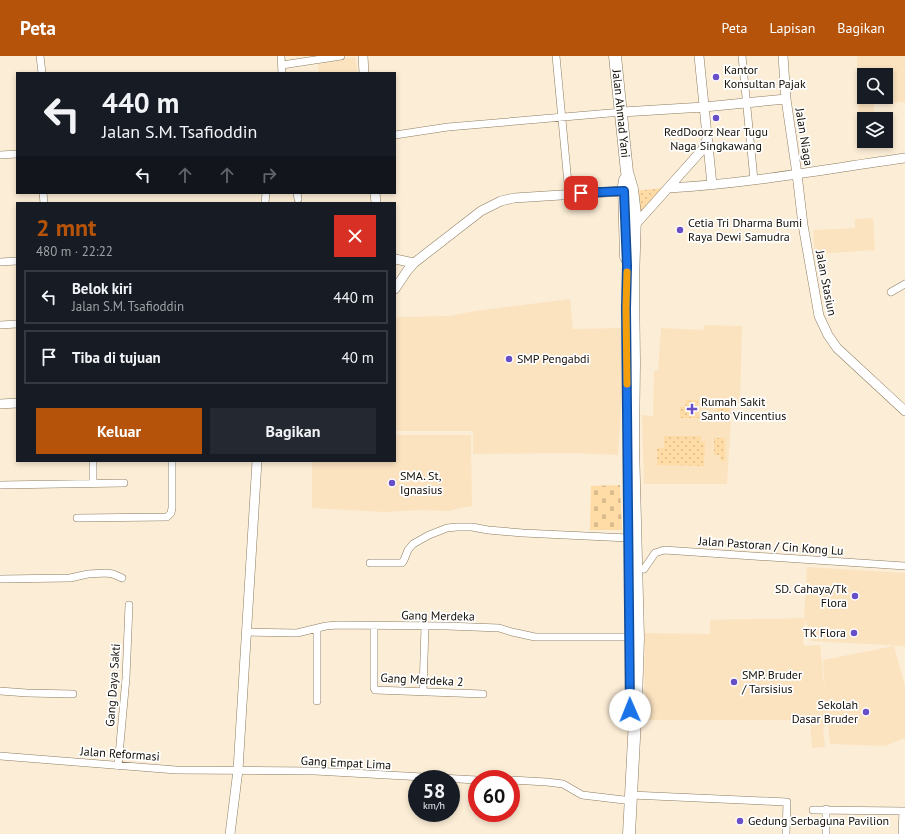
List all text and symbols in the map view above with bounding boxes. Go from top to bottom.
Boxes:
text: Peta [20,16,56,40]
text: Peta [721,19,748,37]
text: Lapisan [770,19,815,37]
text: Bagikan [837,19,885,37]
place label: Kantor Konsultan Pajak [724,62,806,91]
street label: Jalan Ahmad Yani [609,68,633,158]
map controls [857,68,893,148]
button: search [857,68,893,104]
marker: Kantor Konsultan Pajak [711,72,721,82]
text: 440 m [102,84,179,121]
icon: left [36,88,88,140]
street label: Jalan Niaga [792,106,816,167]
button: layers [857,112,893,148]
marker: RedDoorz Near Tugu Naga Singkawang [711,113,721,123]
text: Jalan S.M. Tsafioddin [102,120,257,143]
place label: RedDoorz Near Tugu Naga Singkawang [664,124,768,153]
icon: left [132,164,154,186]
icon: ahead [174,164,196,186]
icon: ahead [216,164,238,186]
icon: right [258,164,280,186]
pin [564,176,598,210]
icon: arrive [570,182,592,204]
text: 2 mnt [36,212,96,243]
button: close [334,215,376,257]
place label: Cetia Tri Dharma Bumi Raya Dewi Samudra [688,215,802,244]
marker: Cetia Tri Dharma Bumi Raya Dewi Samudra [675,225,685,235]
text: 480 m · 22:22 [36,243,113,260]
street label: Jalan Stasiun [813,248,840,317]
text: Belok kiri [72,279,132,298]
icon: left [38,286,60,308]
text: 440 m [333,288,374,307]
text: Jalan S.M. Tsafioddin [72,298,184,315]
icon: arrive [38,346,60,368]
text: Tiba di tujuan [72,348,161,367]
text: 40 m [341,348,374,367]
place label: SMP Pengabdi [517,351,590,366]
marker: SMP Pengabdi [504,354,514,364]
place label: Rumah Sakit Santo Vincentius [701,394,786,423]
marker: Rumah Sakit Santo Vincentius [686,403,698,415]
button: Keluar [36,408,202,454]
button: Bagikan [210,408,376,454]
place label: SMA. St, Ignasius [400,468,442,497]
marker: SMA. St, Ignasius [387,478,397,488]
street label: Jalan Pastoran / Cin Kong Lu [697,533,844,558]
place label: SD. Cahaya/Tk Flora [775,581,847,610]
marker: SD. Cahaya/Tk Flora [850,591,860,601]
street label: Gang Merdeka [401,607,475,624]
place label: TK Flora [803,625,846,640]
marker: TK Flora [849,628,859,638]
street label: Gang Daya Sakti [102,643,123,727]
place label: SMP. Bruder / Tarsisius [741,667,802,696]
street label: Gang Merdeka 2 [380,670,464,689]
marker: SMP. Bruder / Tarsisius [729,677,739,687]
position arrow [609,689,651,731]
place label: Sekolah Dasar Bruder [792,697,858,726]
marker: Sekolah Dasar Bruder [861,707,871,717]
street label: Jalan Reformasi [79,743,160,764]
street label: Gang Empat Lima [300,753,392,772]
speed limit sign: 60 [468,770,520,822]
text: 58 [423,778,445,804]
text: km/h [423,799,445,812]
place label: Gedung Serbaguna Pavilion [748,813,889,828]
marker: Gedung Serbaguna Pavilion [735,816,745,826]

